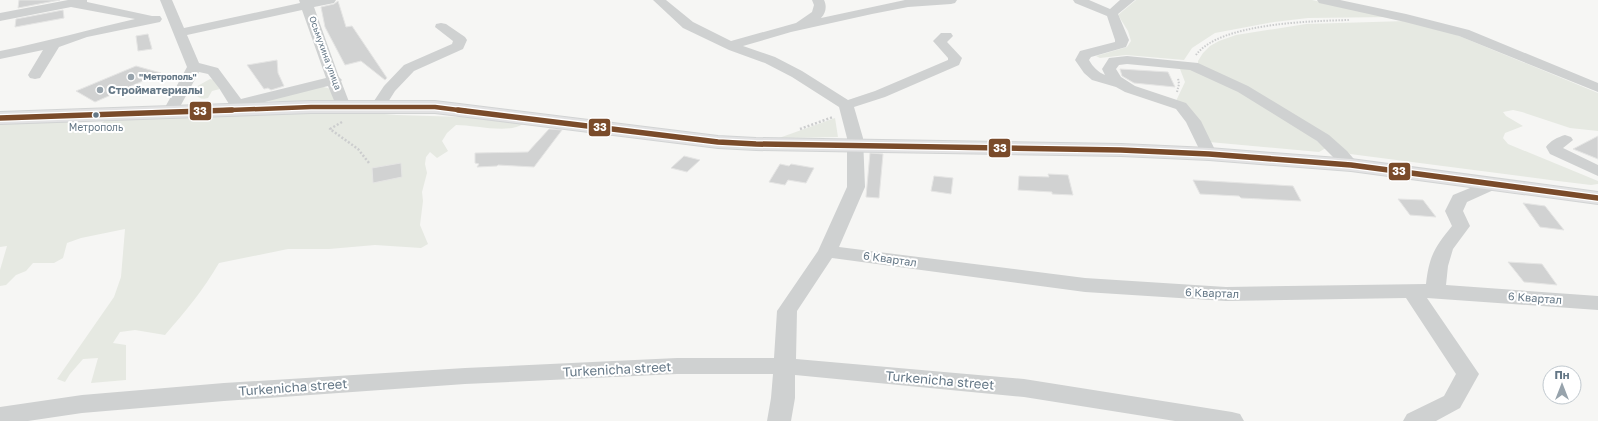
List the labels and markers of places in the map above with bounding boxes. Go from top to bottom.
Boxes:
place label: "Метрополь" [139,71,197,82]
marker: "Метрополь" [126,72,136,82]
place label: Стройматериалы [108,83,203,96]
marker: Стройматериалы [95,85,105,95]
marker: Метрополь [91,110,101,120]
place label: Метрополь [69,121,123,133]

